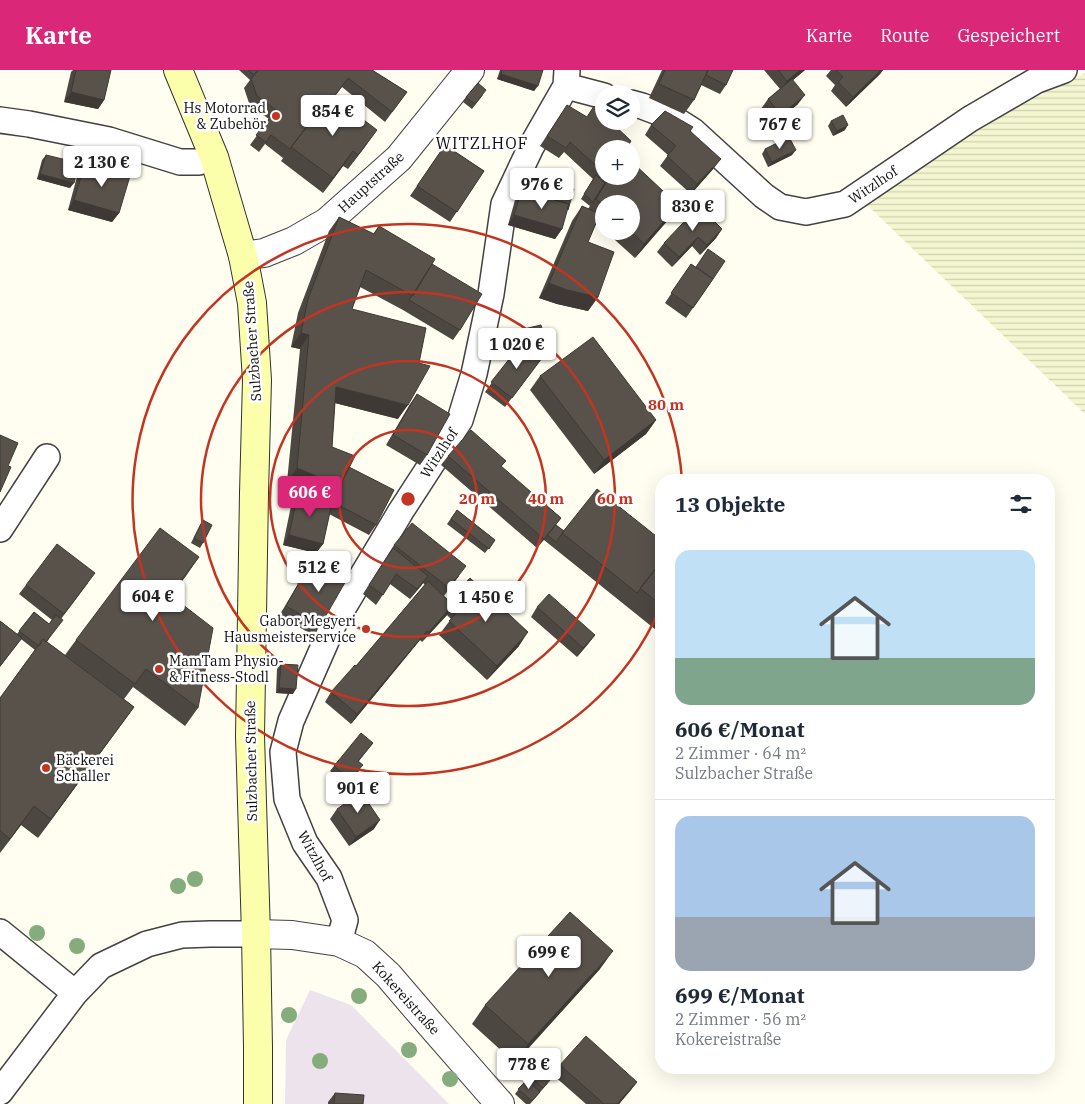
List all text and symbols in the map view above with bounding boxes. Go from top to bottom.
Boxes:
text: Karte [25,19,92,51]
text: Karte [806,24,852,47]
text: Route [880,24,929,47]
text: Gespeichert [957,24,1060,47]
map controls [595,85,640,240]
button: layers [595,85,640,130]
pin: 854 € [298,94,368,137]
place label: Hs Motorrad & Zubehör [183,99,267,133]
text: 854 € [312,101,354,121]
pin: 767 € [745,108,815,150]
marker: Hs Motorrad & Zubehör [270,110,282,122]
text: 767 € [759,114,801,134]
district label: WITZLHOF [435,133,529,153]
button: + [595,140,640,185]
pin: 2 130 € [56,146,148,188]
street label: Hauptstraße [334,148,408,216]
text: 2 130 € [74,152,130,172]
street label: Witzlhof [845,161,902,208]
pin: 976 € [507,168,577,210]
text: 976 € [521,174,563,194]
pin: 830 € [658,190,728,232]
button: − [595,195,640,240]
text: 830 € [672,196,714,216]
street label: Sulzbacher Straße [239,280,265,402]
pin: 1 020 € [471,328,563,370]
text: 1 020 € [489,334,545,354]
text: 80 m [648,395,684,414]
street label: Witzlhof [416,424,462,481]
pin: 606 € [275,476,345,518]
text: 606 € [289,482,331,502]
text: 20 m [459,489,495,508]
text: 40 m [528,489,564,508]
text: 60 m [597,489,633,508]
centre of rings [399,490,417,508]
text: 13 Objekte [675,490,785,518]
icon: filters [1007,490,1035,518]
pin: 512 € [284,550,354,593]
text: 512 € [298,557,340,577]
pin: 604 € [118,580,188,622]
pin: 1 450 € [440,580,532,623]
icon: home [810,583,900,673]
text: 604 € [132,586,174,606]
text: 1 450 € [458,587,514,607]
place label: Gabor Megyeri Hausmeisterservice [224,612,356,646]
marker: Gabor Megyeri Hausmeisterservice [360,623,372,635]
place label: MamTam Physio- & Fitness-Stodl [169,652,284,686]
marker: MamTam Physio- & Fitness-Stodl [153,663,165,675]
street label: Sulzbacher Straße [241,700,261,822]
text: 606 €/Monat [675,715,804,743]
text: 2 Zimmer · 64 m² [675,743,806,763]
place label: Bäckerei Schaller [56,751,114,785]
marker: Bäckerei Schaller [40,762,52,774]
text: Sulzbacher Straße [675,763,813,783]
pin: 901 € [323,772,393,814]
text: 901 € [337,778,379,798]
street label: Witzlhof [294,827,337,886]
icon: home [810,848,900,938]
pin: 699 € [514,936,584,978]
text: 699 € [528,942,570,962]
street label: Kokereistraße [368,957,444,1039]
text: 699 €/Monat [675,981,804,1009]
text: 2 Zimmer · 56 m² [675,1009,806,1029]
text: Kokereistraße [675,1029,781,1049]
pin: 778 € [494,1048,564,1090]
text: 778 € [508,1054,550,1074]

